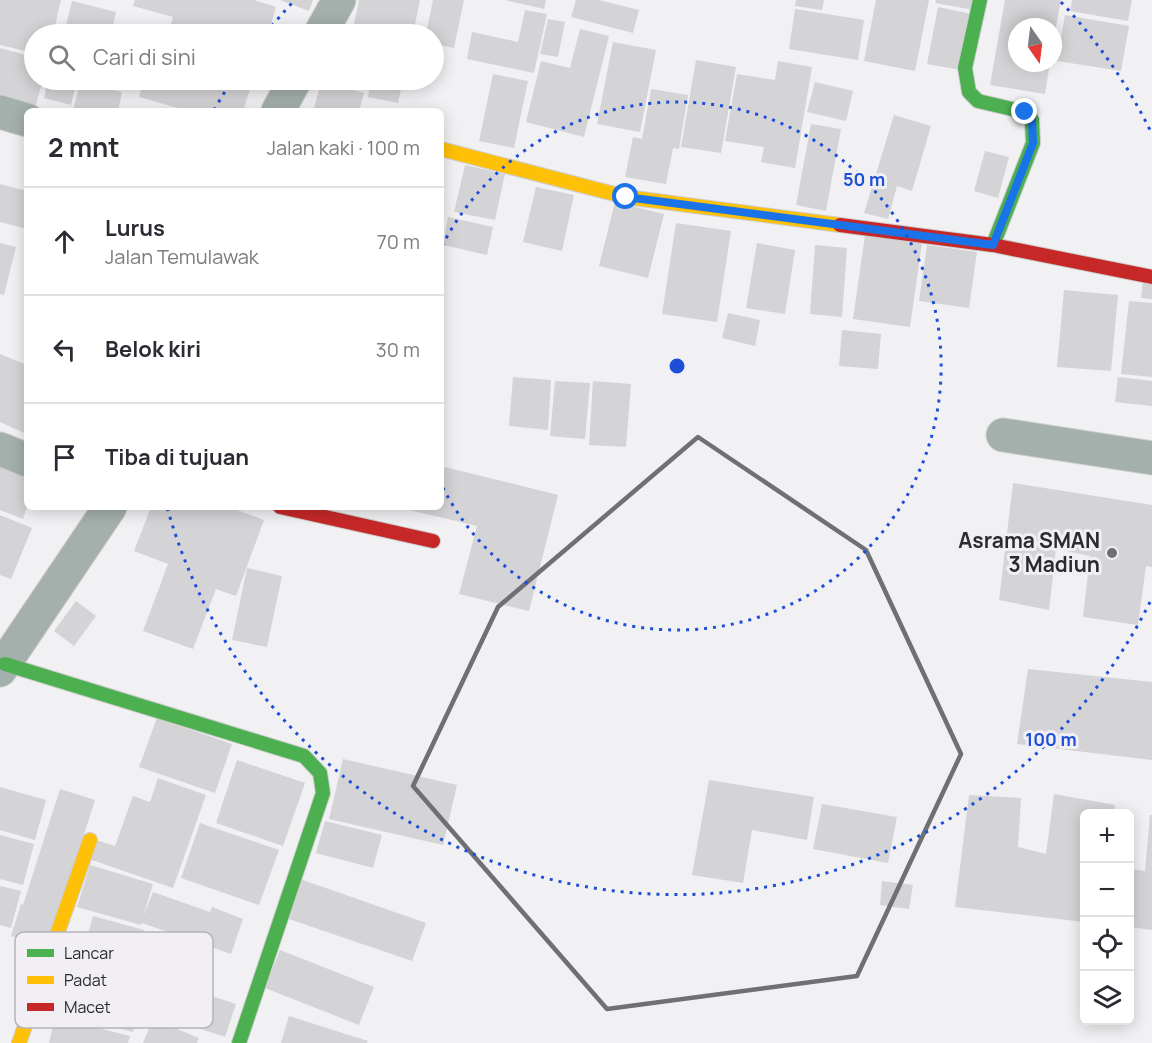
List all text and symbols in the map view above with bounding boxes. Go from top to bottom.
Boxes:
north arrow [1008,18,1062,72]
search box [24,24,444,90]
icon: search [45,41,78,74]
text: Cari di sini [93,42,196,72]
route end [1011,98,1037,124]
text: 2 mnt [48,129,120,165]
text: Jalan kaki · 100 m [267,134,420,161]
text: 50 m [843,167,885,191]
route start [612,183,638,209]
text: Lurus [105,213,165,243]
icon: ahead [48,225,81,258]
text: 70 m [377,228,420,255]
text: Jalan Temulawak [105,243,259,270]
icon: left [48,333,81,366]
text: Belok kiri [105,334,201,364]
text: 30 m [376,336,420,363]
centre of rings [667,356,687,376]
icon: arrive [48,441,81,474]
text: Tiba di tujuan [105,442,249,472]
place label: Asrama SMAN 3 Madiun [958,526,1100,578]
marker: Asrama SMAN 3 Madiun [1105,546,1119,560]
text: 100 m [1025,727,1077,751]
map controls [1080,809,1134,1025]
button: + [1080,809,1134,863]
button: − [1080,863,1134,917]
button: locate [1080,917,1134,971]
legend [15,932,213,1028]
text: Lancar [64,942,114,964]
text: Padat [64,969,107,991]
button: layers [1080,971,1134,1025]
text: Macet [64,996,111,1018]

